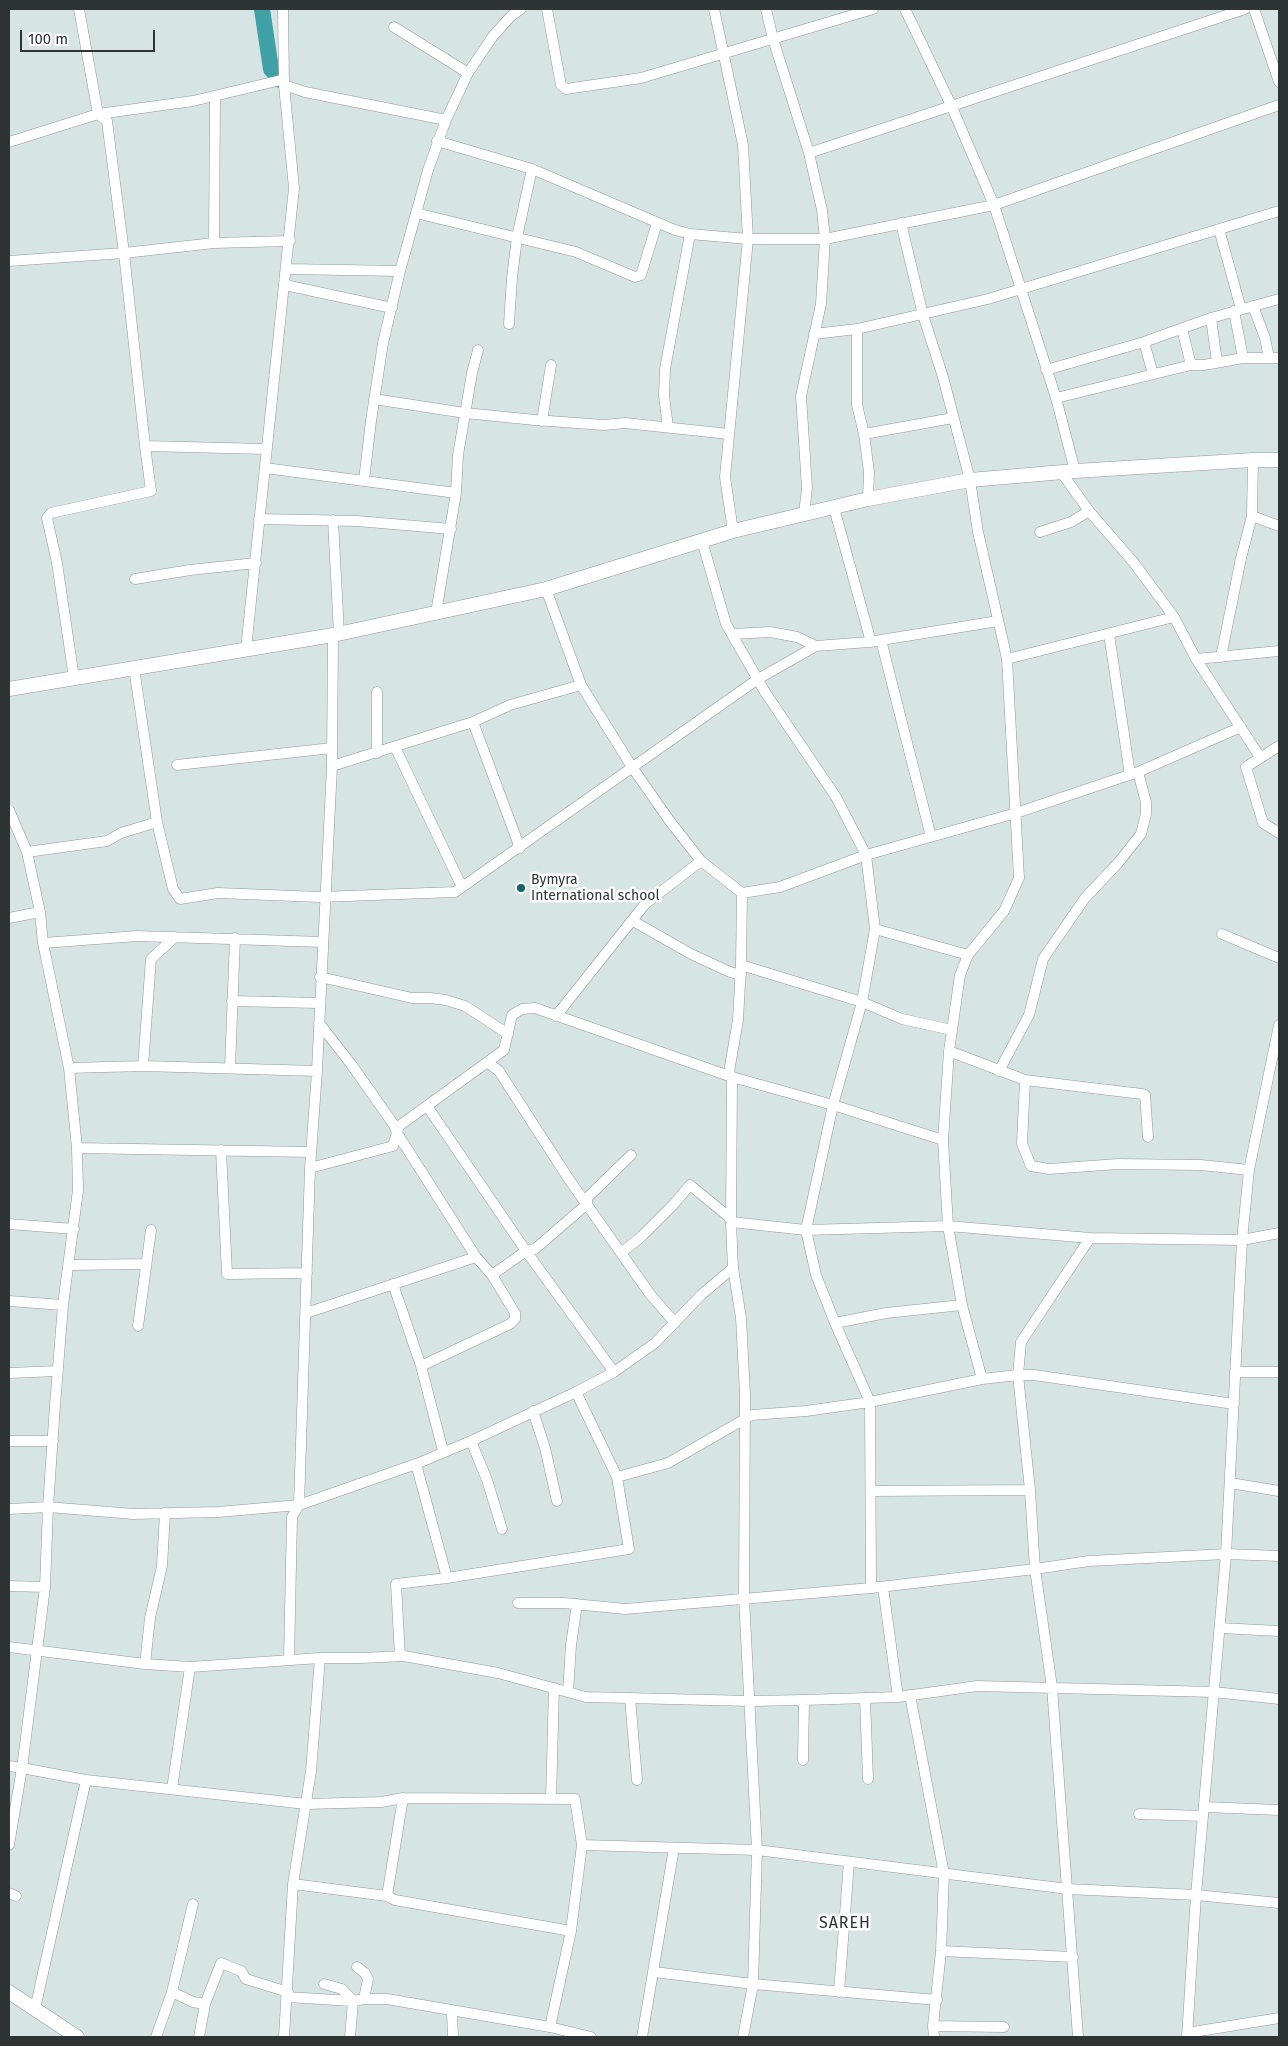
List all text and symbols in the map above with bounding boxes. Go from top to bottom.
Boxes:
scale bar [22,20,158,52]
text: 100 m [28,30,68,48]
place label: Bymyra International school [531,872,660,904]
marker: Bymyra International school [515,882,527,894]
district label: SAREH [818,1914,872,1934]

